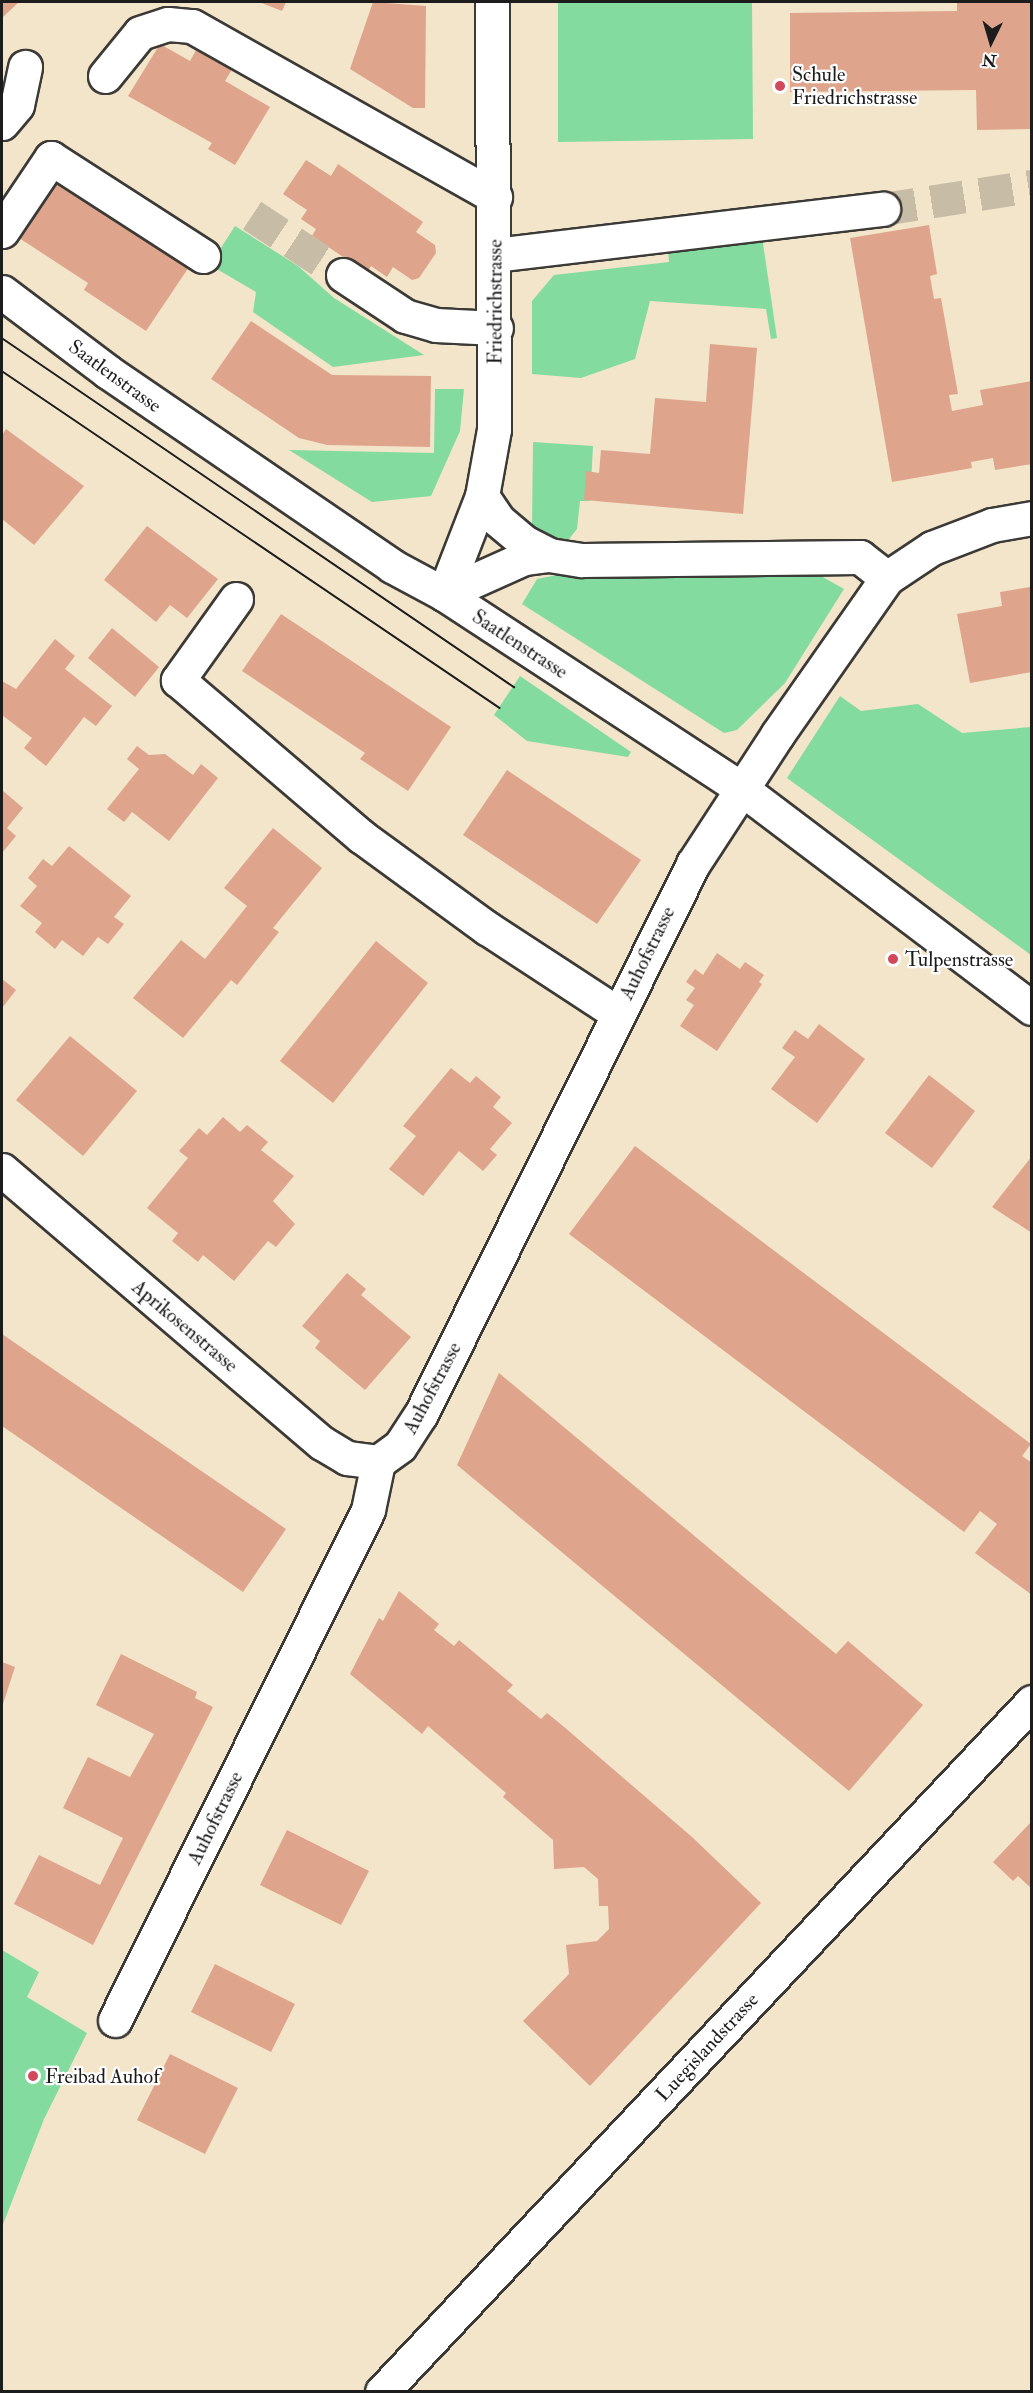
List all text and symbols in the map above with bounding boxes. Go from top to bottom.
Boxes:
north arrow [961,12,1021,72]
text: N [981,49,997,71]
place label: Schule Friedrichstrasse [792,62,917,109]
marker: Schule Friedrichstrasse [773,79,787,93]
street label: Friedrichstrasse [483,239,507,365]
street label: Saatlenstrasse [64,334,166,418]
street label: Saatlenstrasse [468,604,572,684]
street label: Auhofstrasse [614,903,680,1003]
place label: Tulpenstrasse [905,947,1013,971]
marker: Tulpenstrasse [886,952,900,966]
street label: Aprikosenstrasse [127,1275,243,1377]
street label: Auhofstrasse [398,1338,466,1438]
street label: Auhofstrasse [182,1768,248,1868]
street label: Luegislandstrasse [651,1988,763,2106]
place label: Freibad Auhof [45,2064,160,2088]
marker: Freibad Auhof [26,2069,40,2083]

